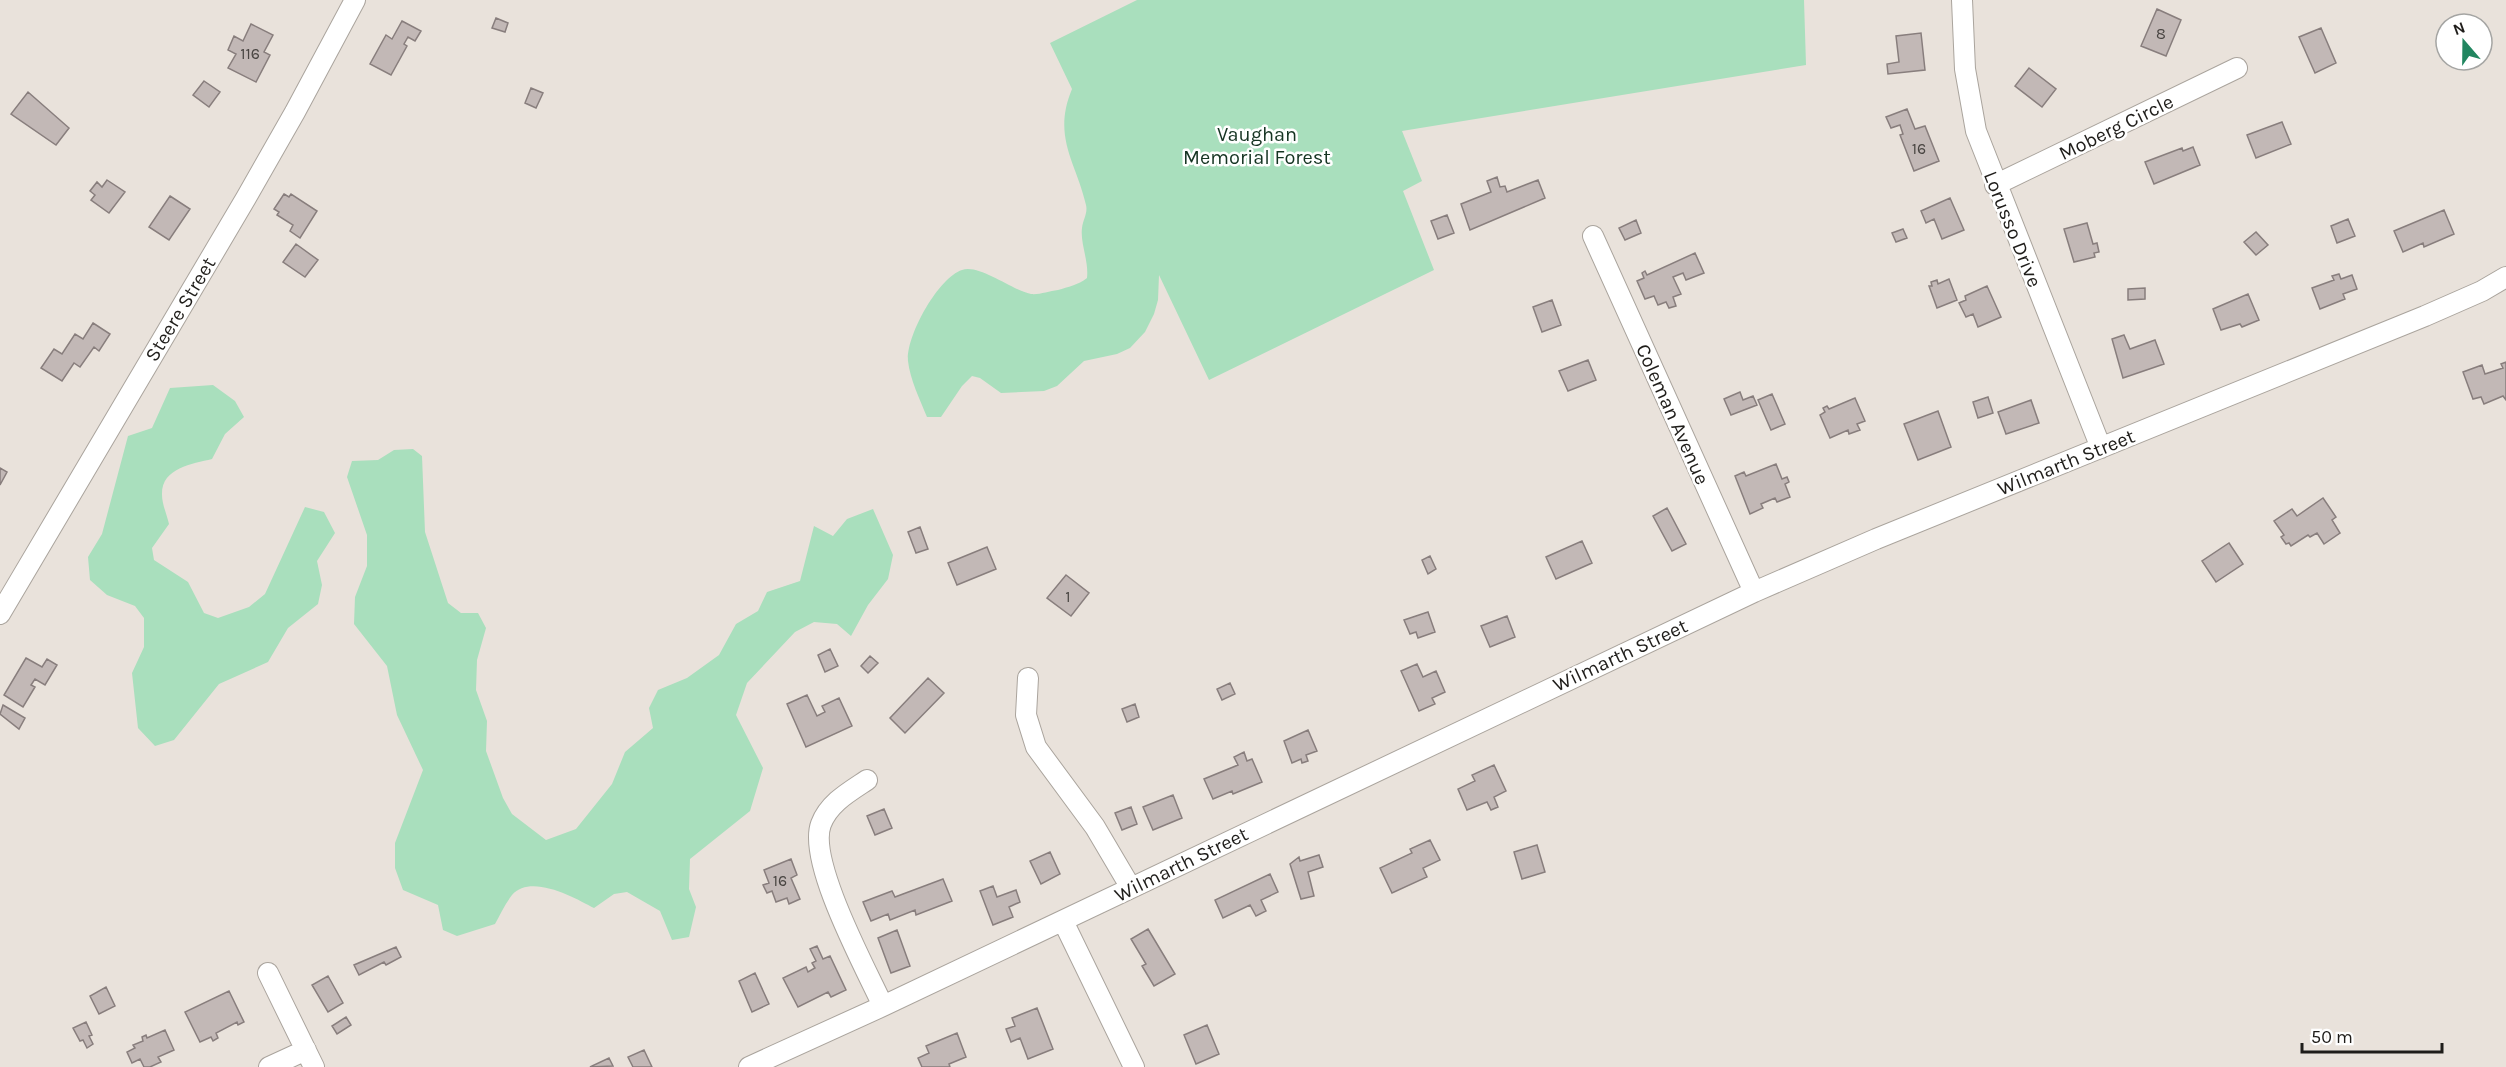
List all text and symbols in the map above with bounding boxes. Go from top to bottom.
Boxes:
north arrow [2434,12,2494,72]
text: N [2450,17,2468,39]
house number: 8 [2156,24,2166,43]
house number: 116 [240,44,260,63]
street label: Moberg Circle [2055,90,2177,165]
park label: Vaughan Memorial Forest [1183,123,1331,169]
house number: 16 [1912,139,1926,158]
street label: Lorusso Drive [1979,168,2046,291]
street label: Steere Street [140,253,221,365]
street label: Coleman Avenue [1631,340,1714,488]
street label: Wilmarth Street [1994,424,2138,500]
house number: 1 [1065,587,1071,606]
street label: Wilmarth Street [1549,614,1691,697]
street label: Wilmarth Street [1111,822,1252,907]
house number: 16 [773,871,787,890]
scale bar [2302,1016,2442,1054]
text: 50 m [2311,1026,2353,1048]

